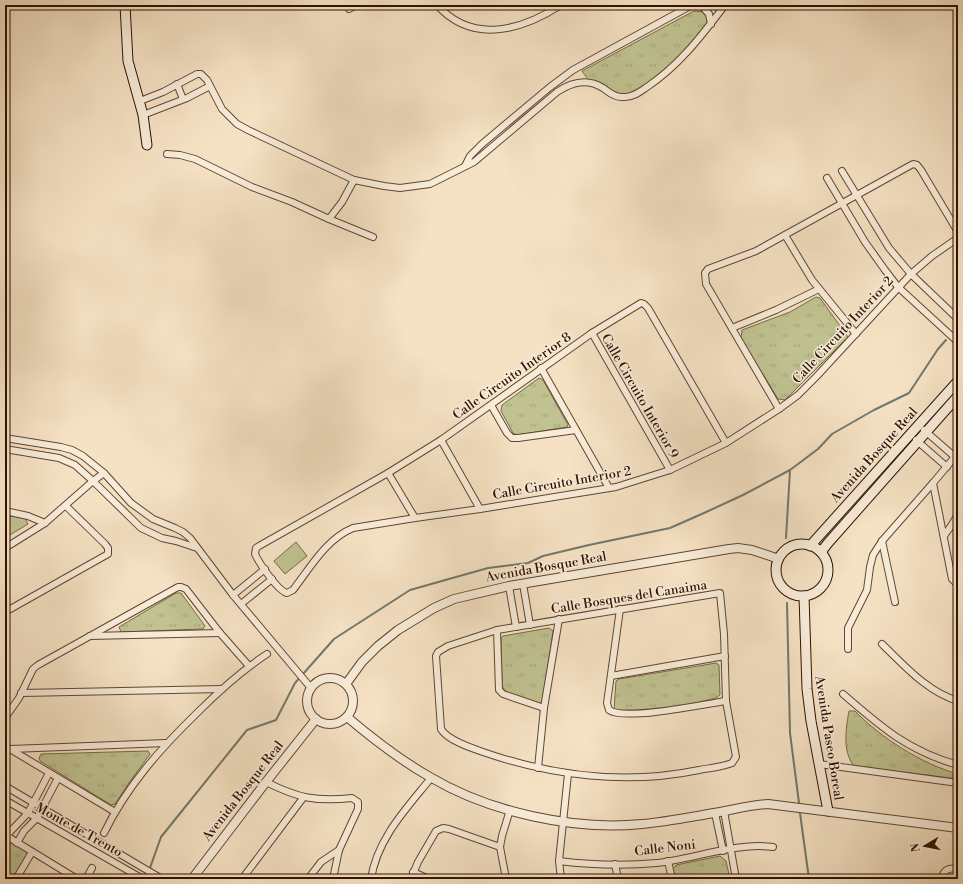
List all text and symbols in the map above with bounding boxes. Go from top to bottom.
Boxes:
street label: Calle Circuito Interior 2 [789,273,897,387]
street label: Calle Circuito Interior 8 [450,329,574,423]
street label: Calle Circuito Interior 9 [598,331,682,461]
street label: Avenida Bosque Real [826,404,921,507]
street label: Calle Circuito Interior 2 [491,463,633,503]
street label: Avenida Bosque Real [483,548,608,586]
street label: Calle Bosques del Canaima [550,577,708,617]
street label: Avenida Paseo Boreal [811,674,847,802]
street label: Avenida Bosque Real [198,738,287,845]
street label: Monte de Trento [33,799,125,861]
north arrow [905,826,945,866]
street label: Calle Noni [634,836,696,860]
text: N [908,842,924,853]

